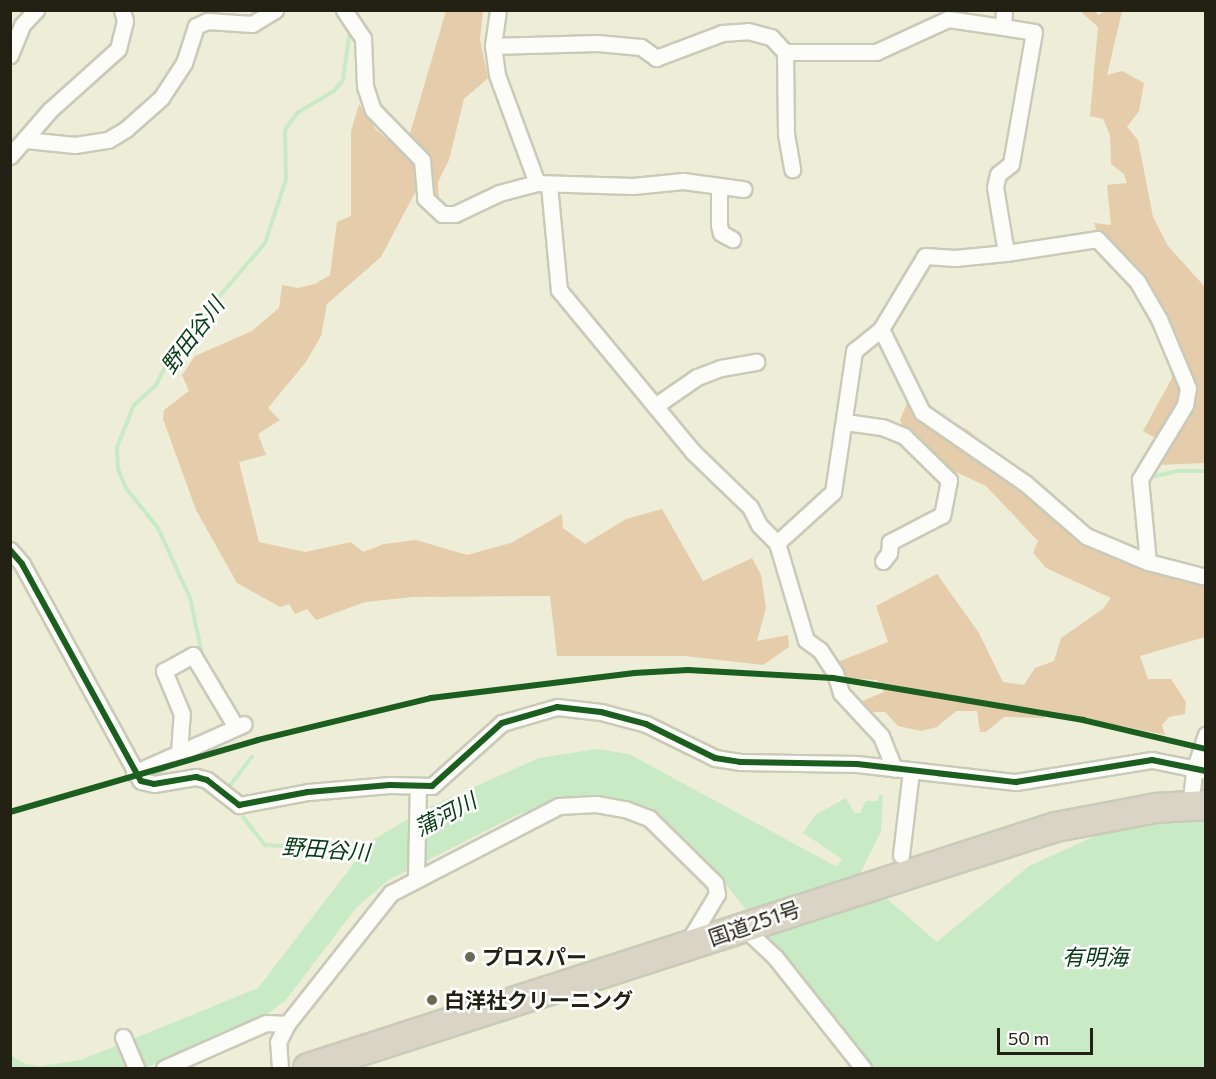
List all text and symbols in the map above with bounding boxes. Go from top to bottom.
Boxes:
water label: 野田谷川 [155,292,229,378]
water label: 蒲河川 [410,787,480,841]
water label: 野田谷川 [281,833,371,865]
street label: 国道251号 [705,896,803,950]
place label: プロスパー [482,944,587,970]
water label: 有明海 [1062,944,1128,970]
marker: プロスパー [463,950,477,964]
place label: 白洋社クリーニング [444,987,633,1013]
marker: 白洋社クリーニング [425,993,439,1007]
scale bar [1000,1016,1096,1054]
text: 50 m [1008,1027,1049,1049]

